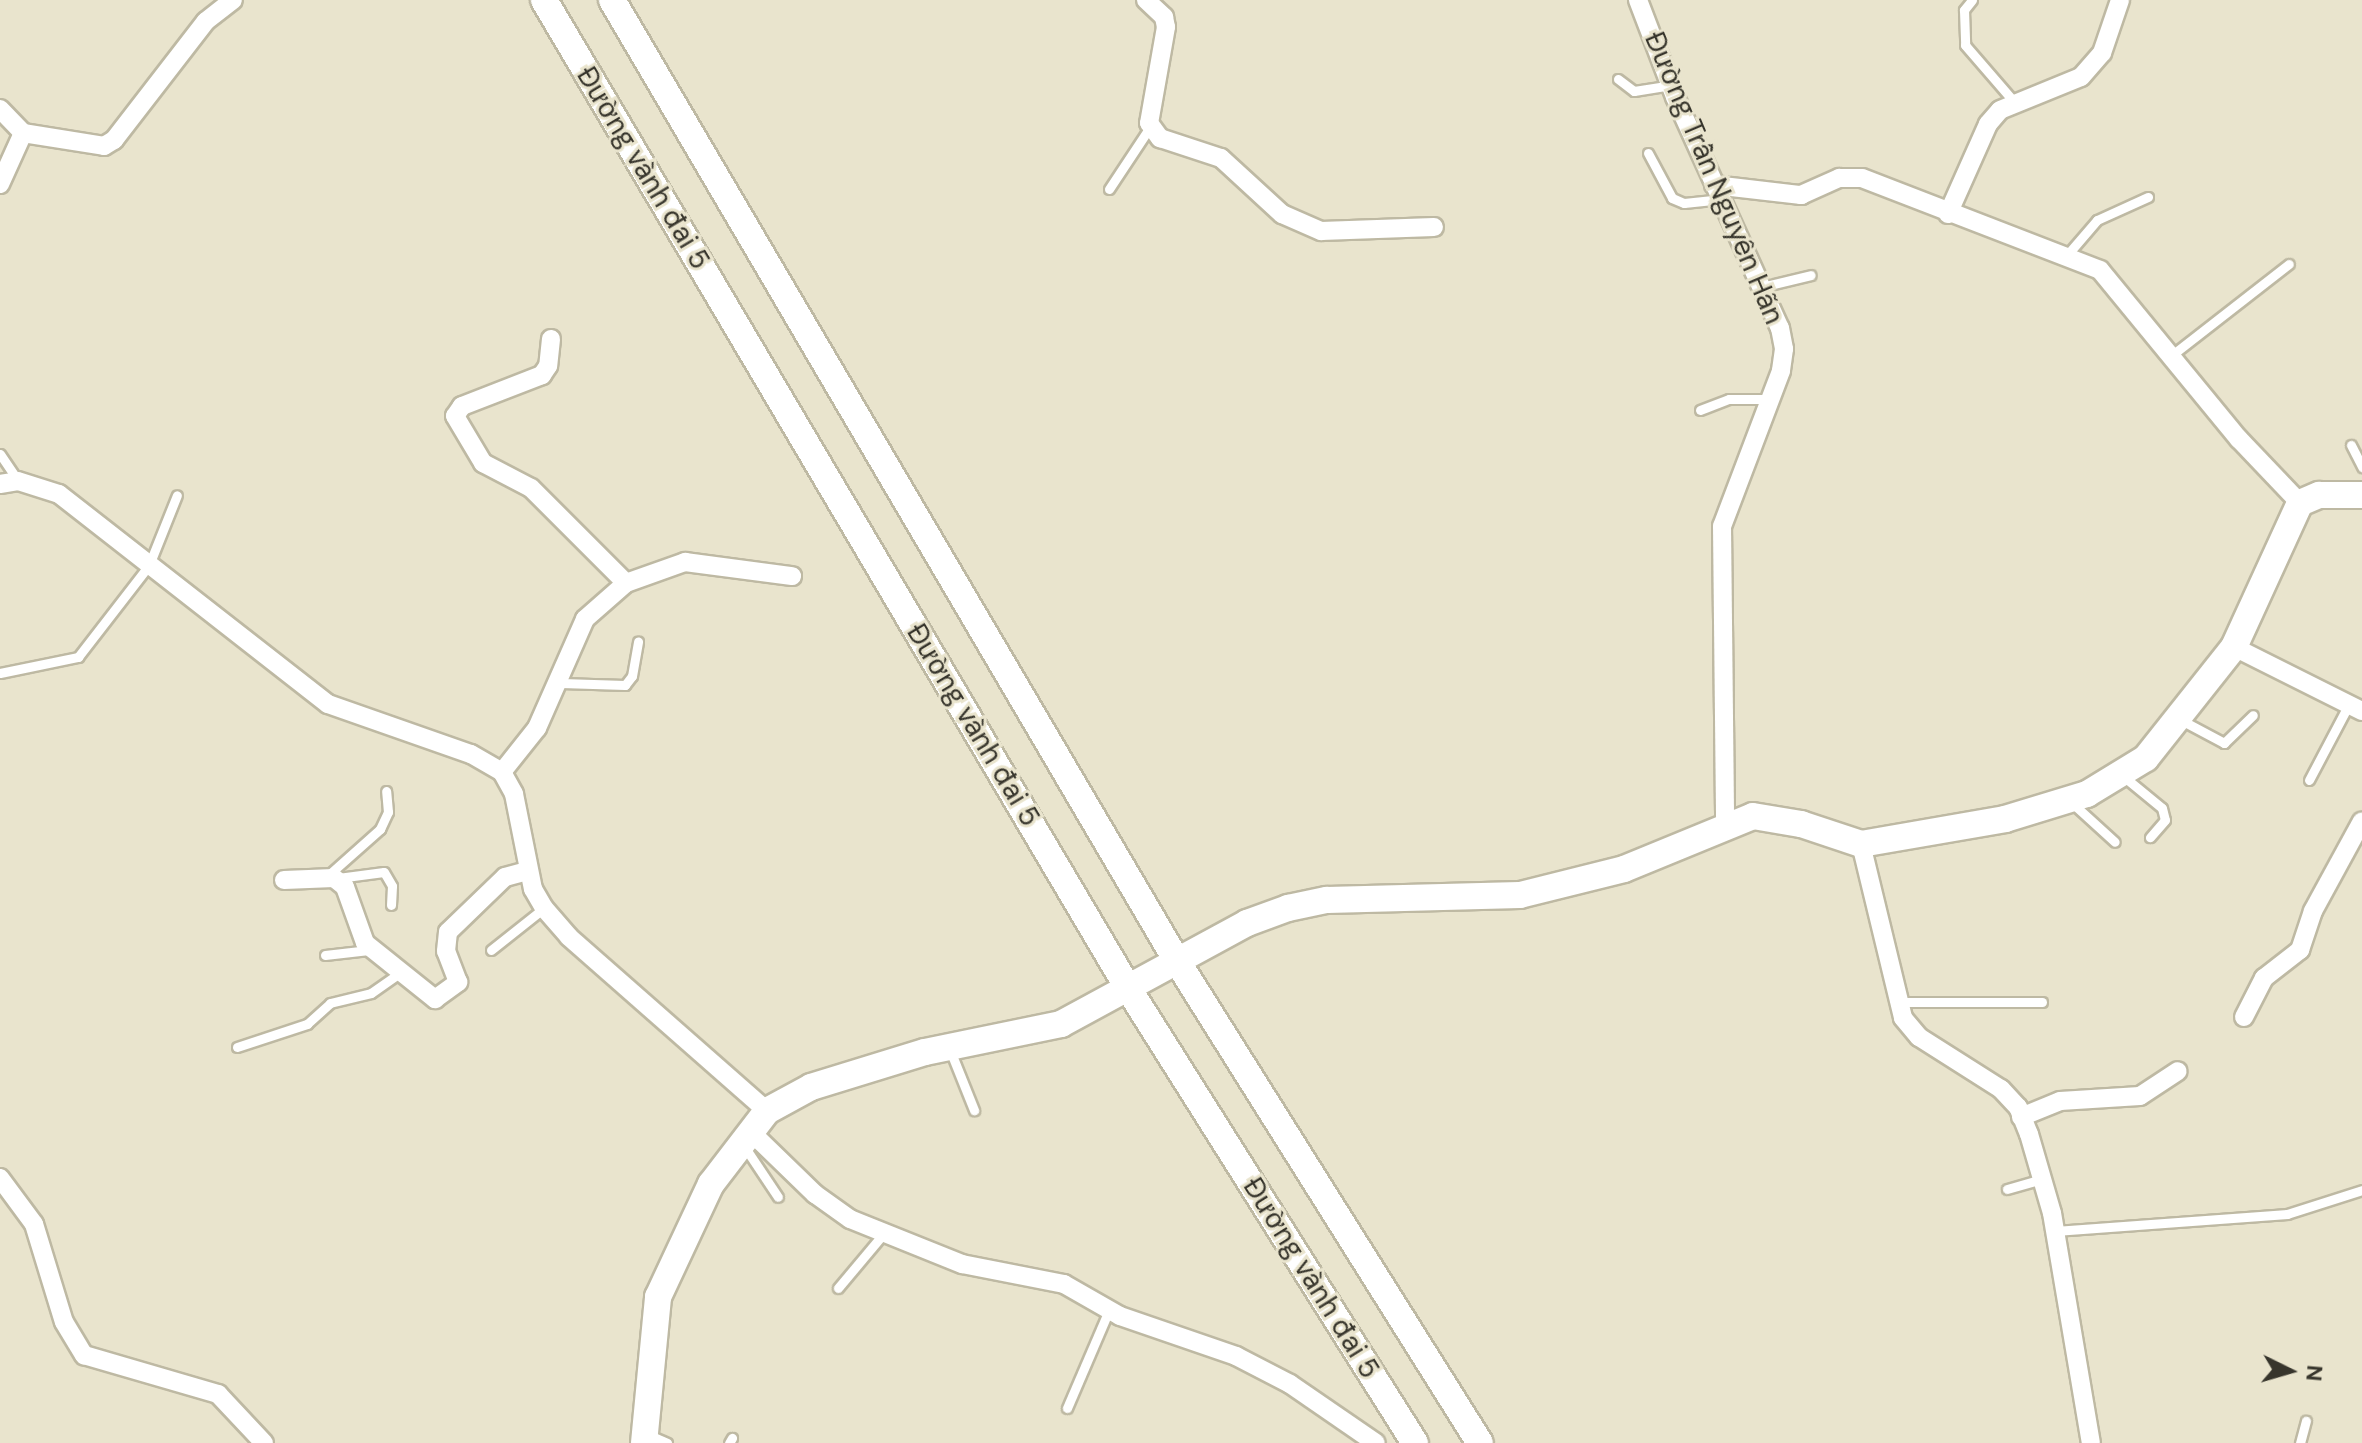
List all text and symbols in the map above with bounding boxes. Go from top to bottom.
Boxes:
street label: Đường Trần Nguyên Hãn [1637,27,1791,329]
street label: Đường vành đai 5 [569,61,717,275]
street label: Đường vành đai 5 [899,618,1047,832]
street label: Đường vành đai 5 [1236,1171,1386,1385]
north arrow [2250,1331,2330,1411]
text: N [2299,1364,2330,1382]

